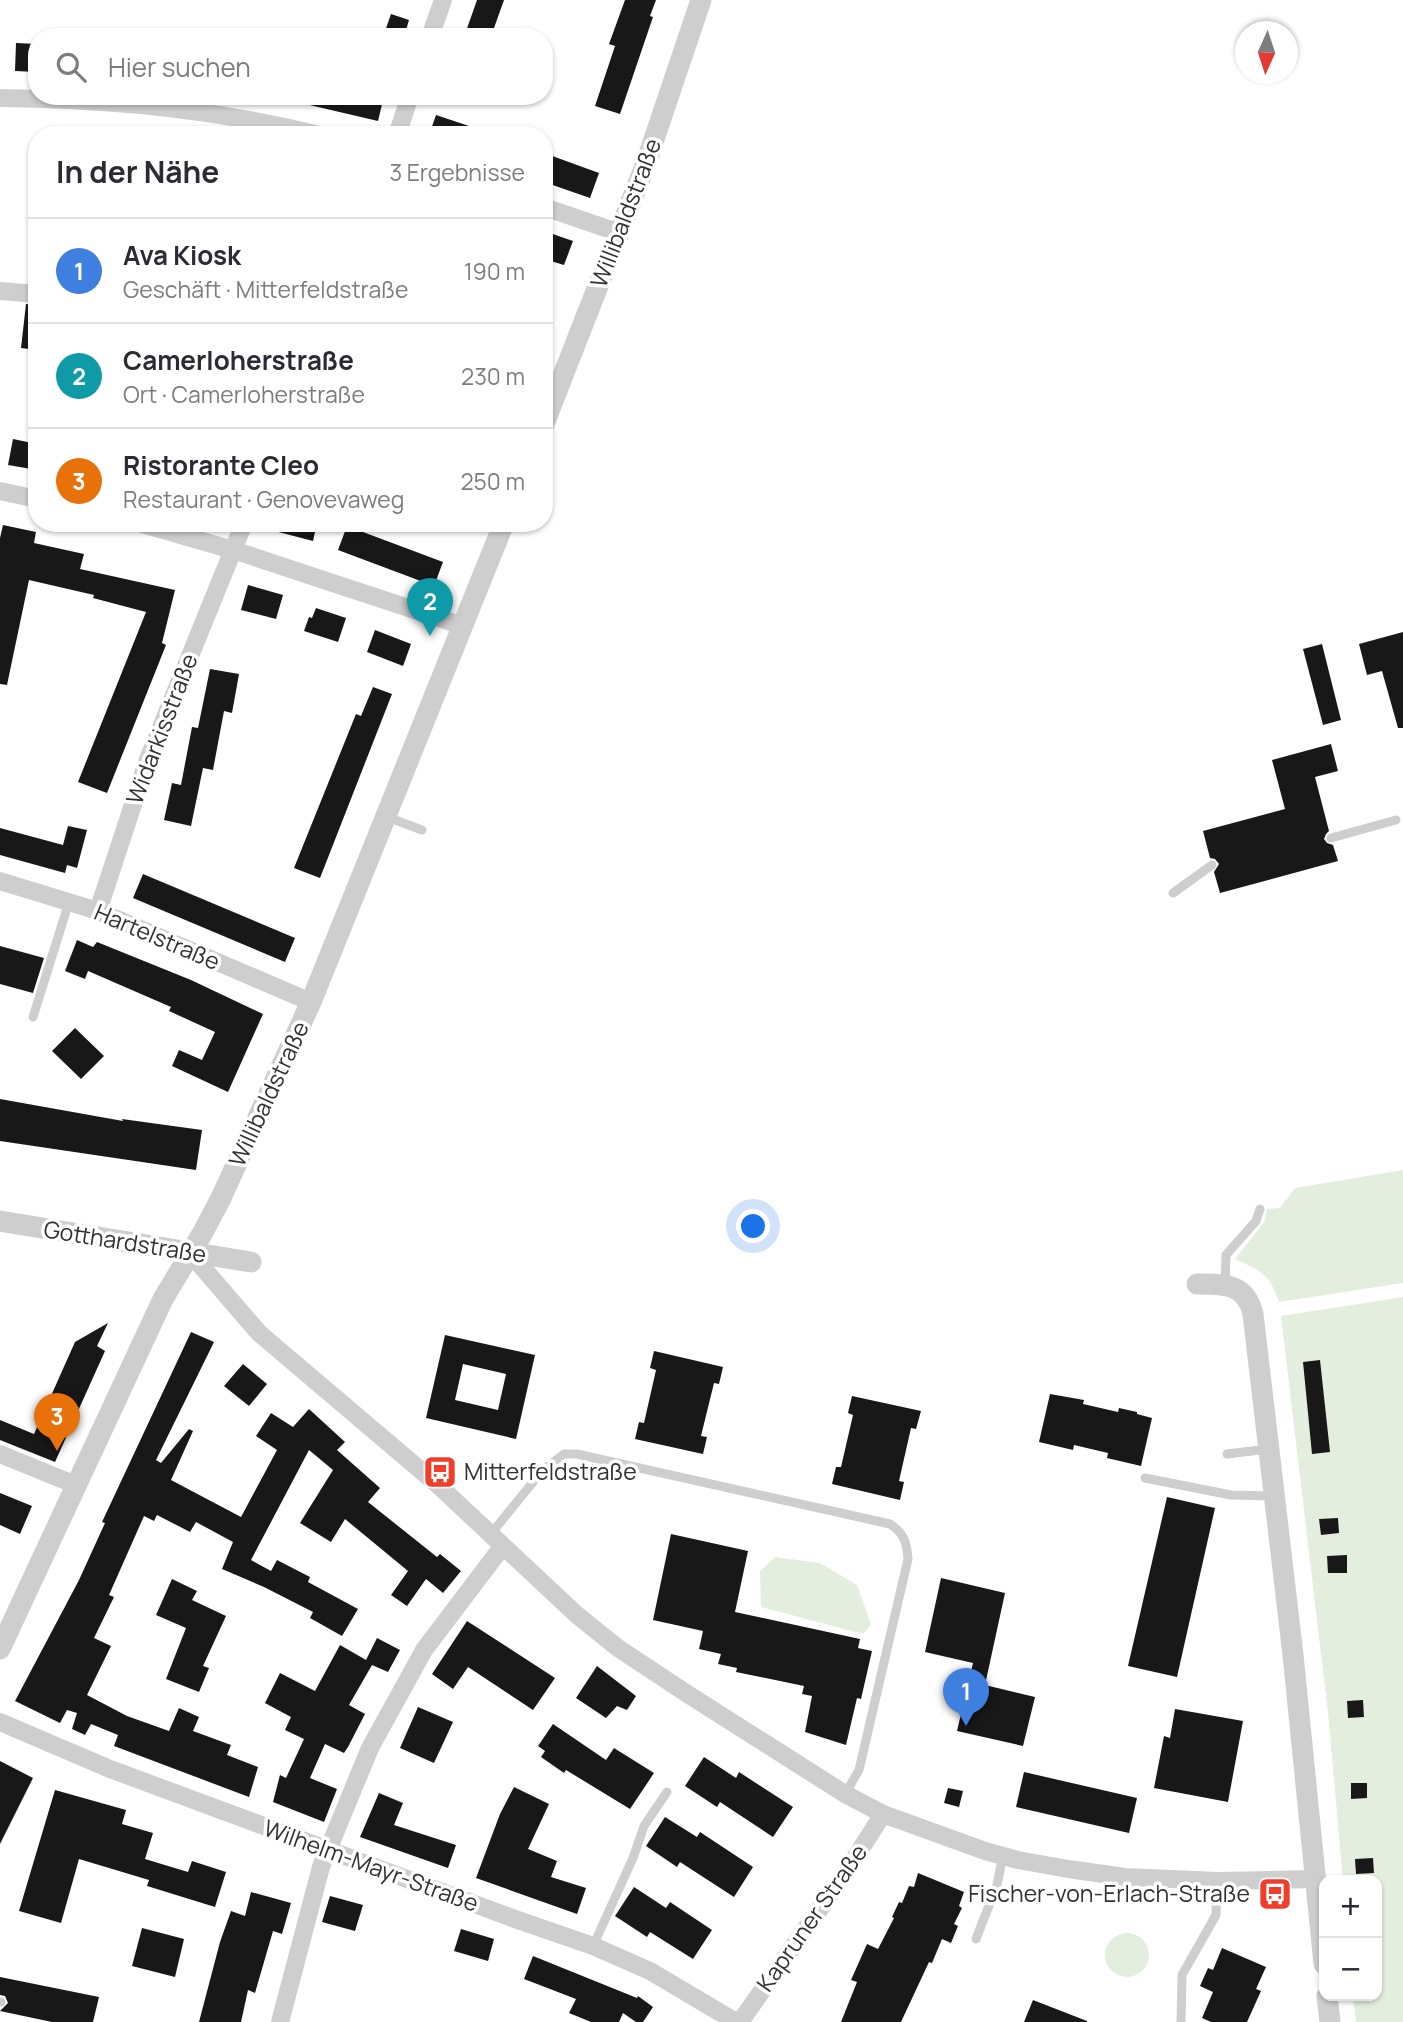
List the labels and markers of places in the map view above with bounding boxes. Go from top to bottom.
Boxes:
pin: 2 [407,578,453,636]
pin: 3 [34,1393,80,1451]
bus stop icon: Mitterfeldstraße [421,1453,459,1491]
place label: Mitterfeldstraße [464,1455,637,1487]
pin: 1 [943,1668,989,1726]
bus stop icon: Fischer-von-Erlach-Straße [1256,1875,1294,1913]
place label: Fischer-von-Erlach-Straße [968,1877,1250,1909]

